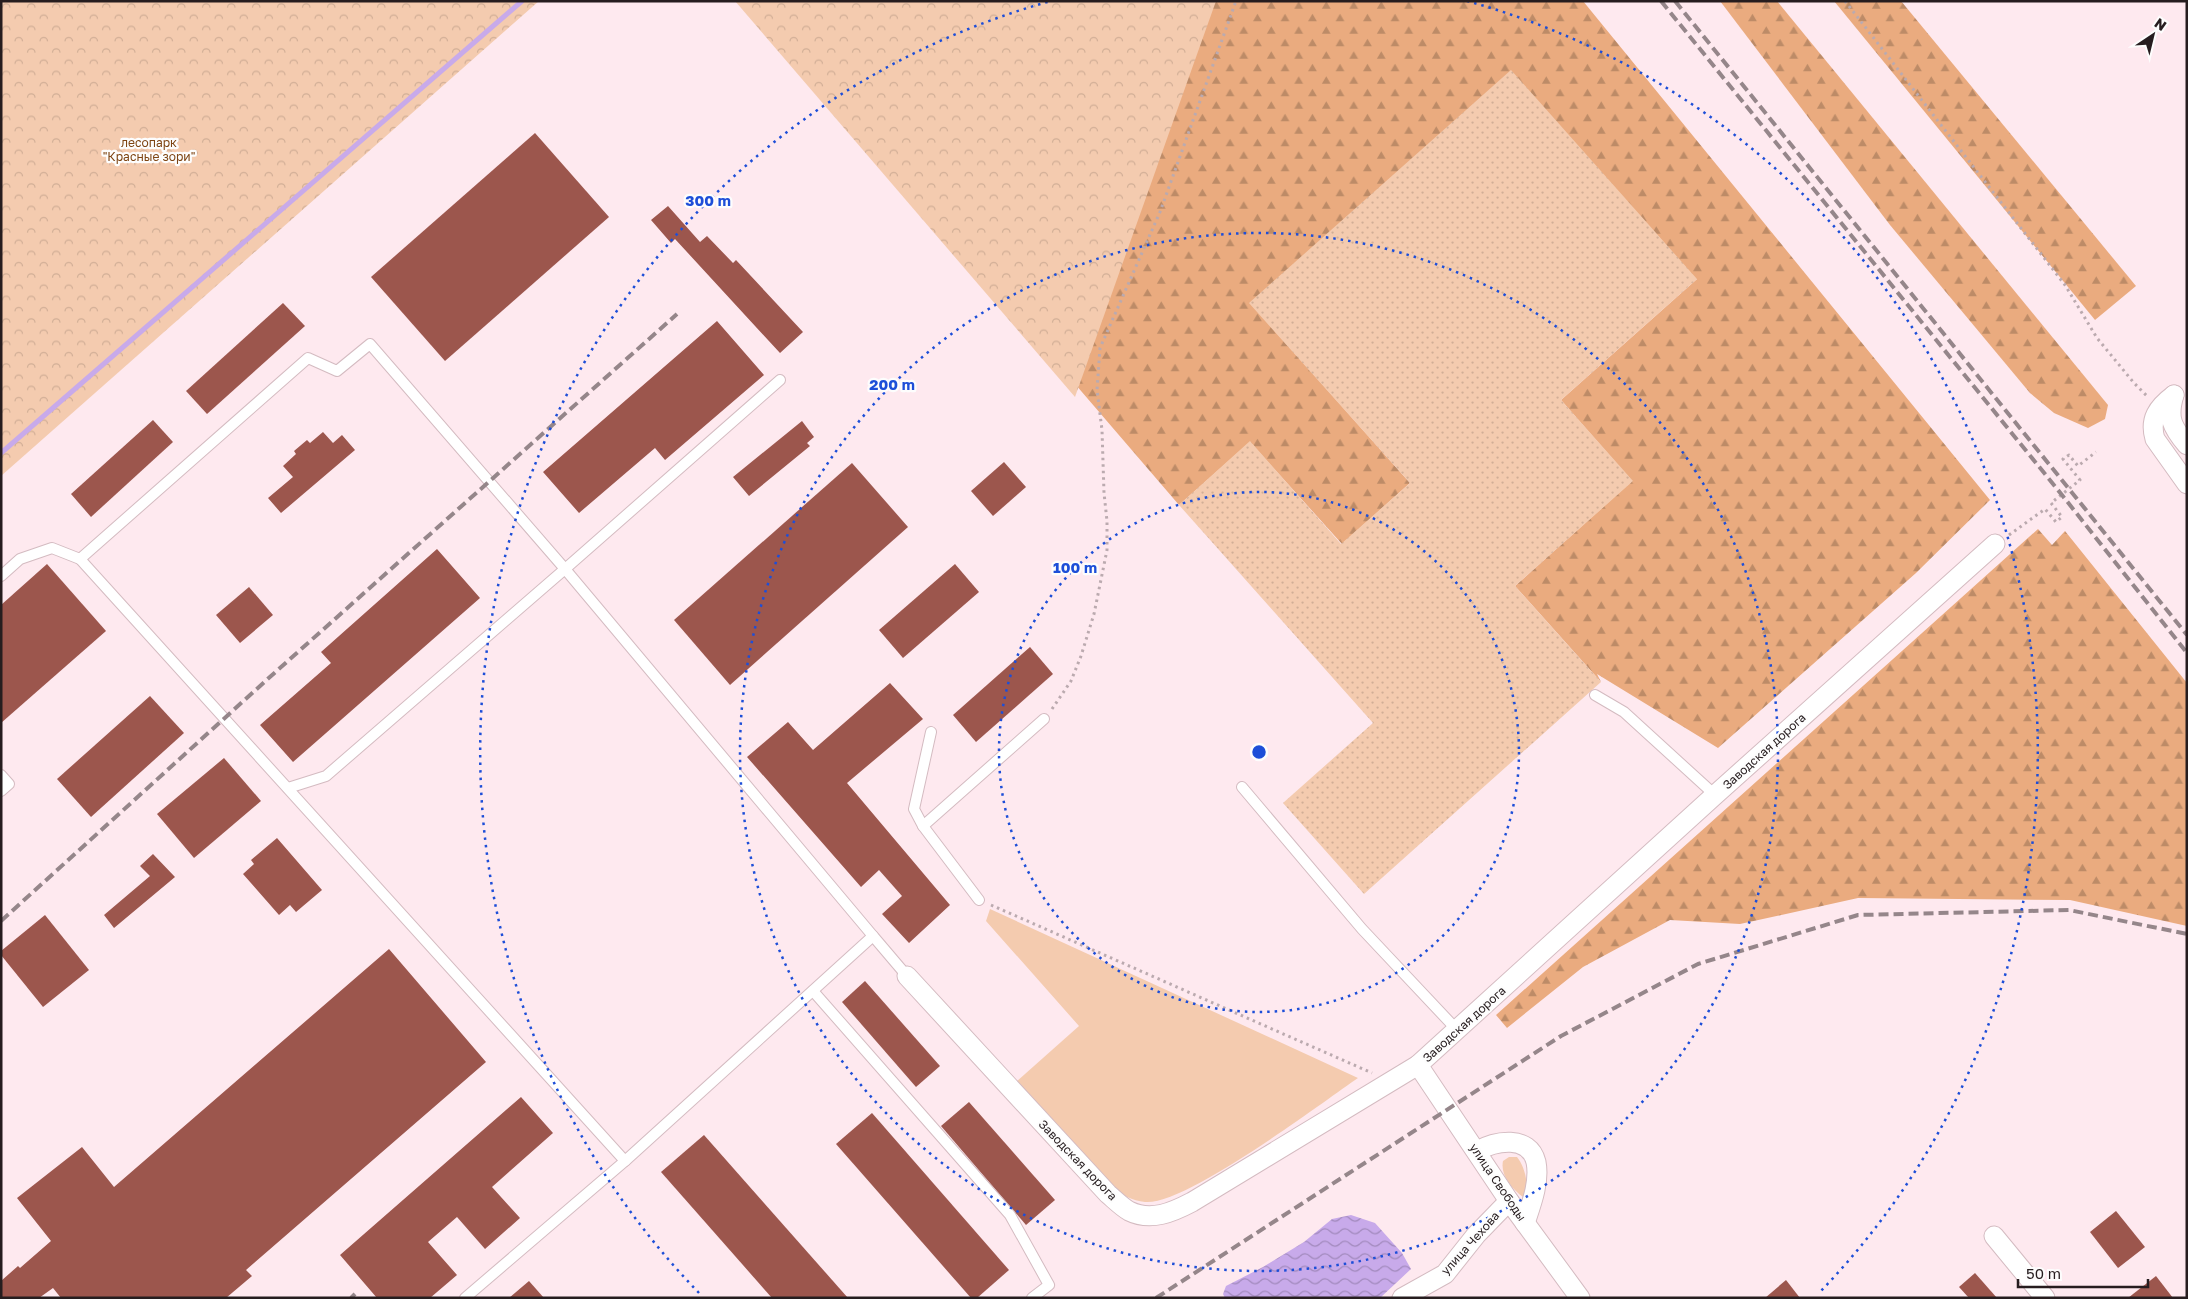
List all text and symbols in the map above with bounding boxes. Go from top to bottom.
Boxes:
north arrow [2128,10,2178,60]
text: N [2152,14,2170,34]
park label: лесопарк "Красные зори" [103,135,195,164]
text: 300 m [685,191,731,209]
text: 200 m [869,375,915,393]
text: 100 m [1053,558,1097,576]
street label: Заводская дорога [1719,710,1809,792]
centre of rings [1250,743,1268,761]
street label: Заводская дорога [1419,983,1509,1065]
street label: Заводская дорога [1036,1116,1120,1204]
street label: улица Свободы [1466,1140,1530,1224]
street label: улица Чехова [1438,1208,1502,1278]
scale bar [2018,1256,2148,1288]
text: 50 m [2026,1264,2061,1282]

